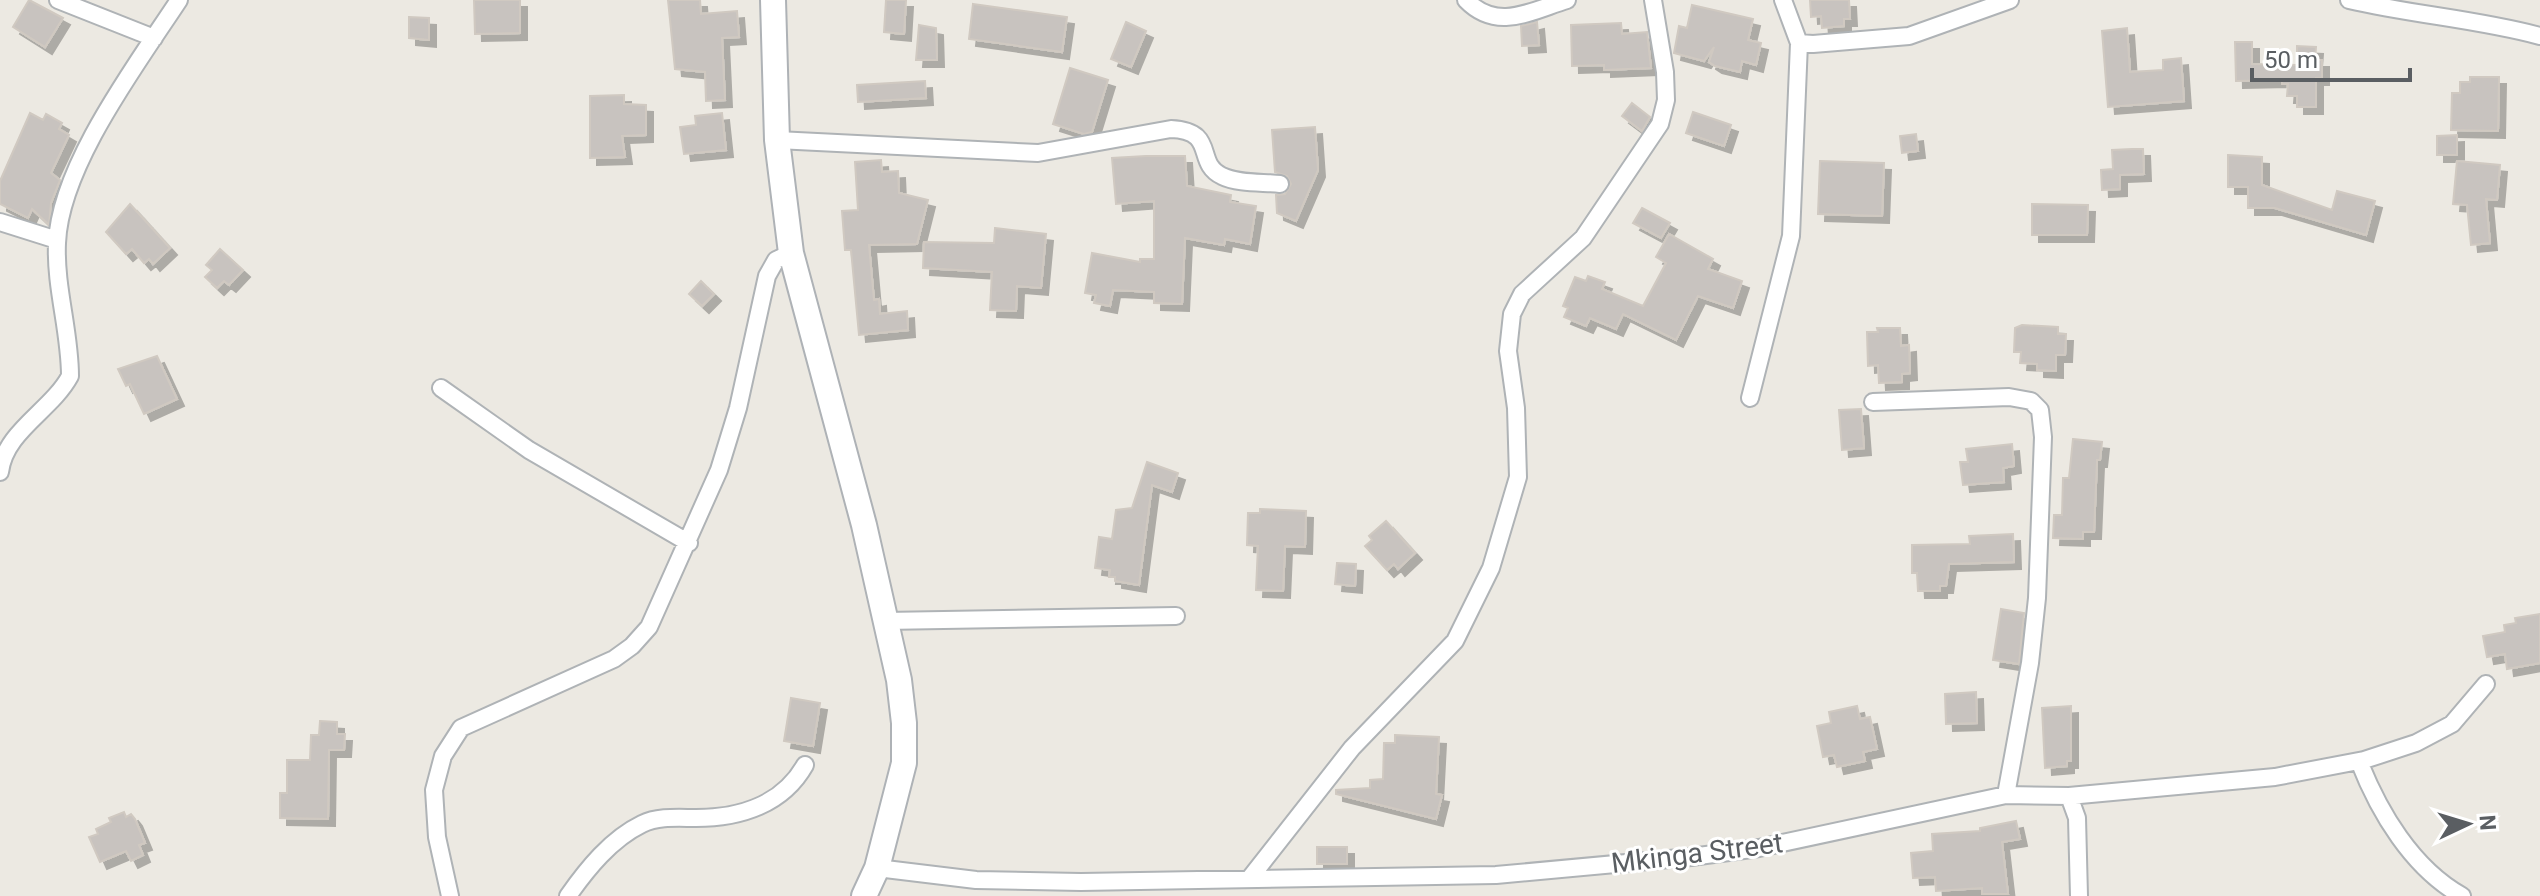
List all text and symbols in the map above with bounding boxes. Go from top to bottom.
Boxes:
scale bar [2252,32,2410,82]
text: 50 m [2264,46,2318,74]
north arrow [2428,784,2508,864]
text: N [2474,814,2500,831]
street label: Mkinga Street [1609,826,1785,880]

